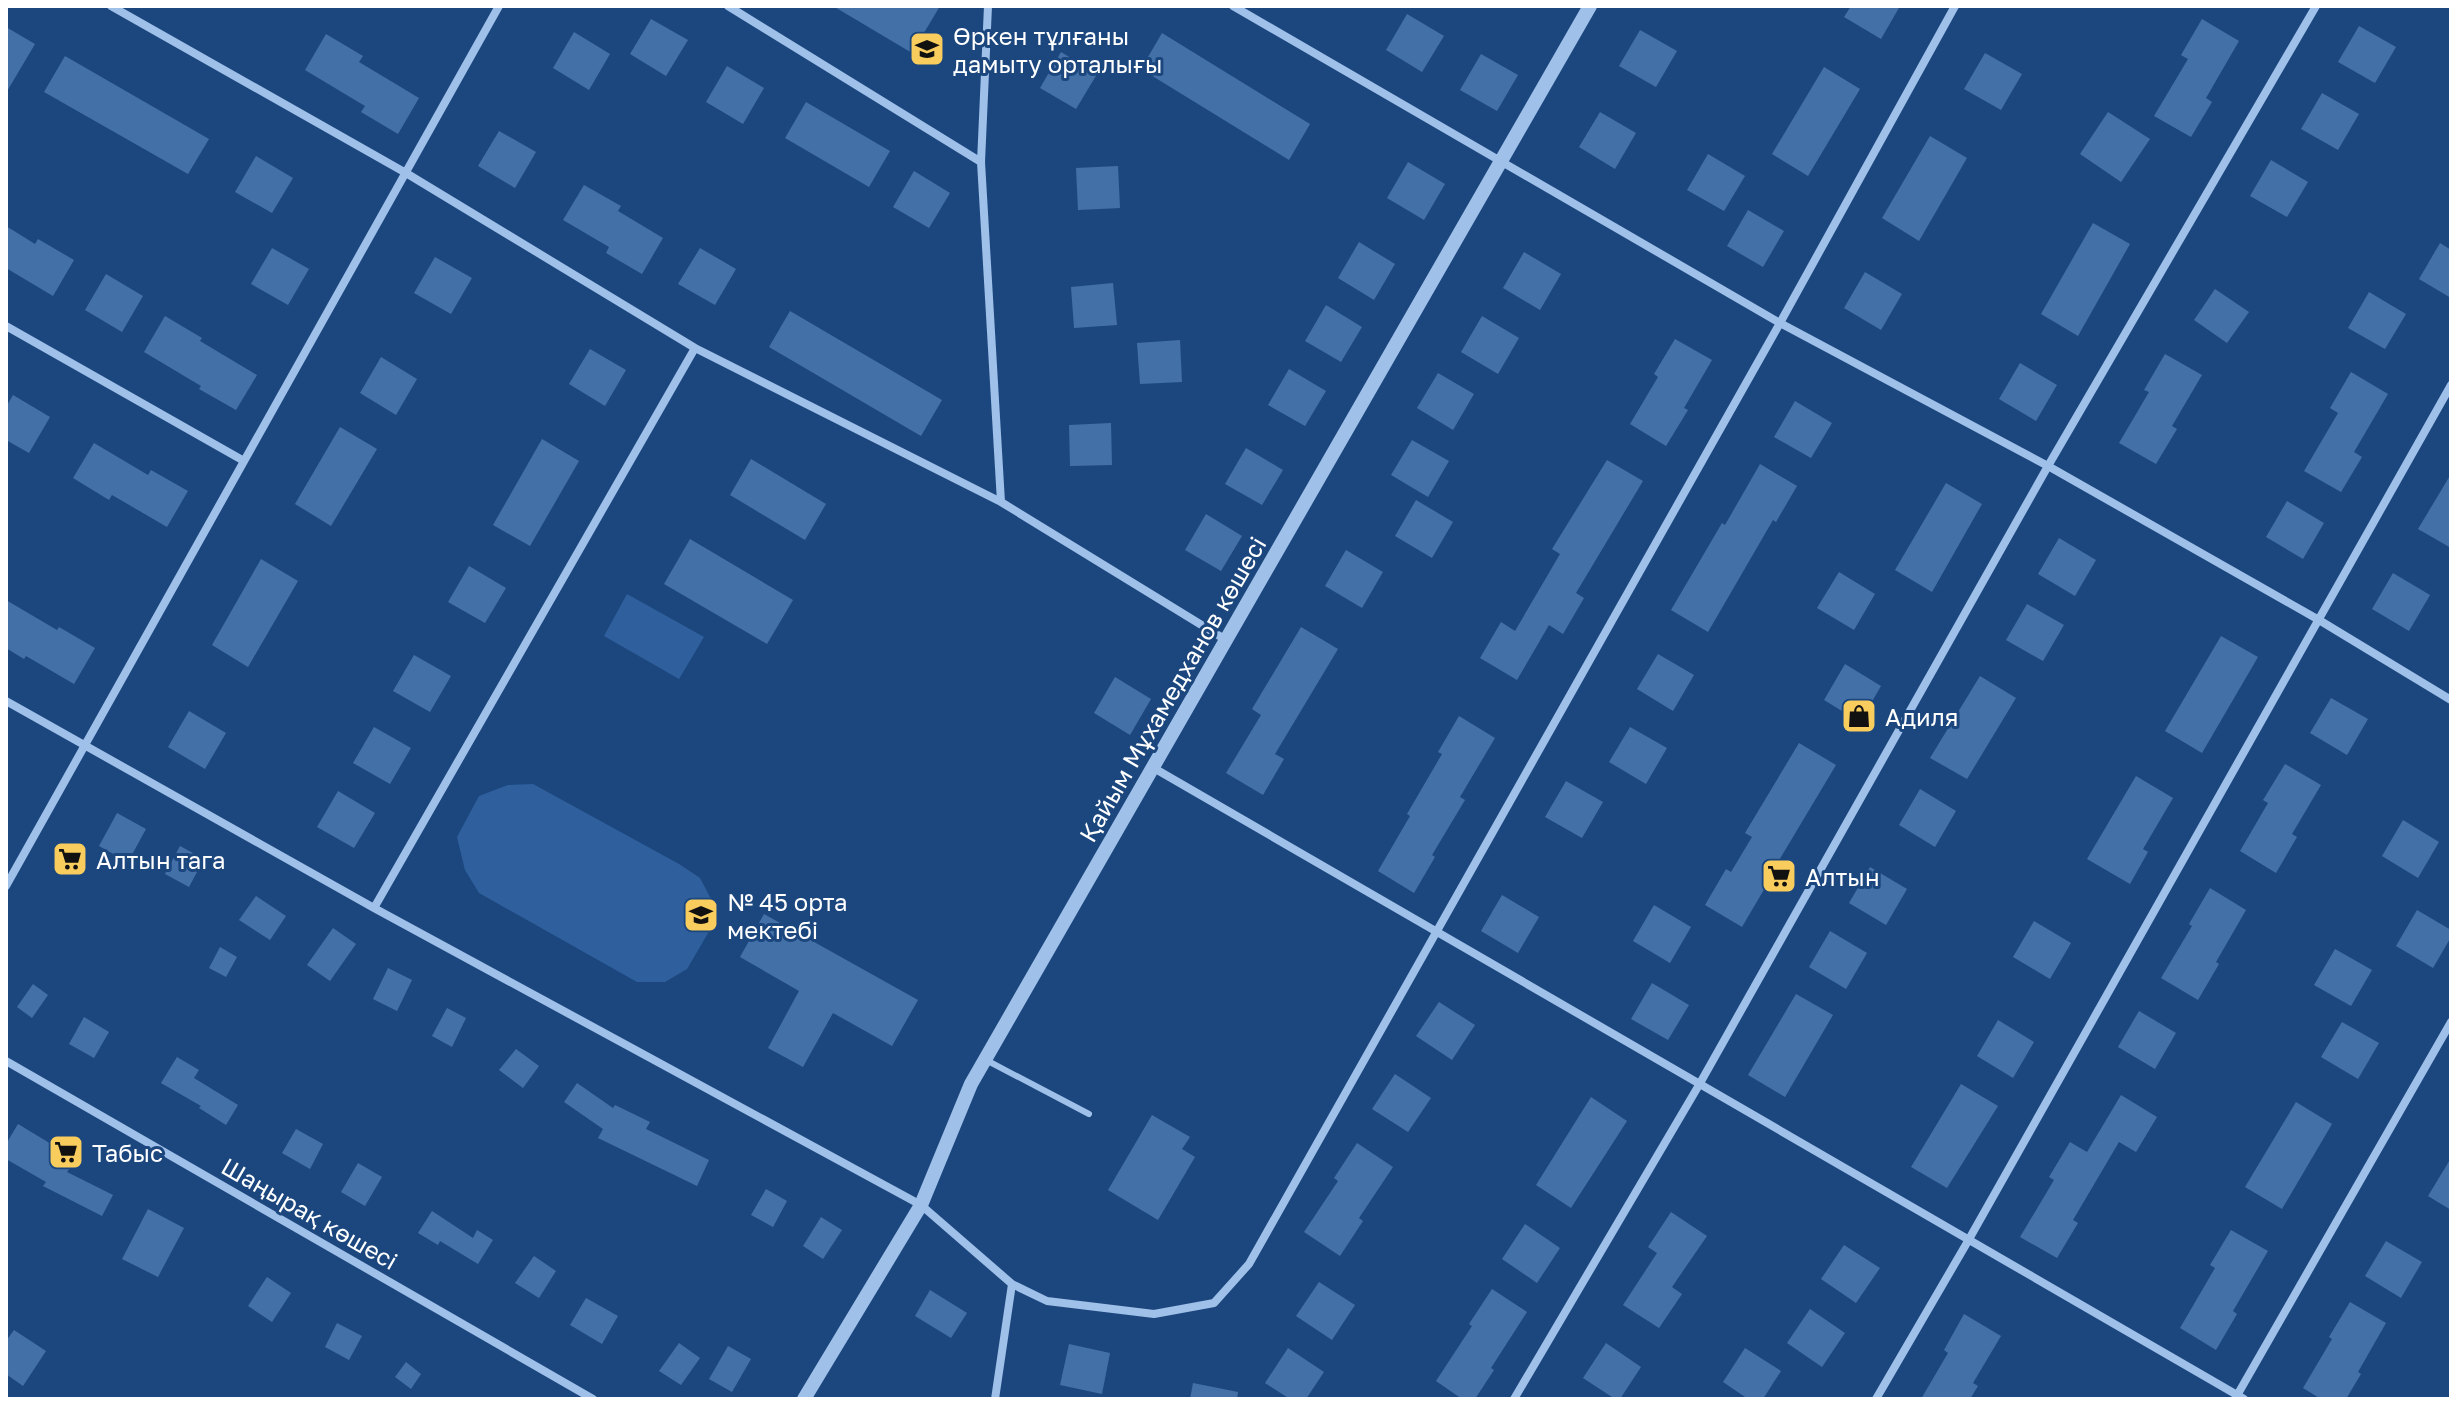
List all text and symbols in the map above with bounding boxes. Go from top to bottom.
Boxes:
place label: Өркен тұлғаны дамыту орталығы [953,21,1163,78]
school or university icon: Өркен тұлғаны дамыту орталығы [908,30,946,68]
street label: Қайым Мұхамедханов көшесі [1073,531,1272,847]
shop icon: Адиля [1840,697,1878,735]
place label: Адиля [1885,702,1958,731]
supermarket icon: Алтын тага [51,840,89,878]
place label: Алтын тага [96,845,225,874]
supermarket icon: Алтын [1760,857,1798,895]
place label: Алтын [1805,862,1880,891]
place label: № 45 орта мектебі [727,887,848,944]
school or university icon: № 45 орта мектебі [682,896,720,934]
supermarket icon: Табыс [47,1133,85,1171]
place label: Табыс [92,1138,163,1167]
street label: Шаңырақ көшесі [217,1151,403,1275]

